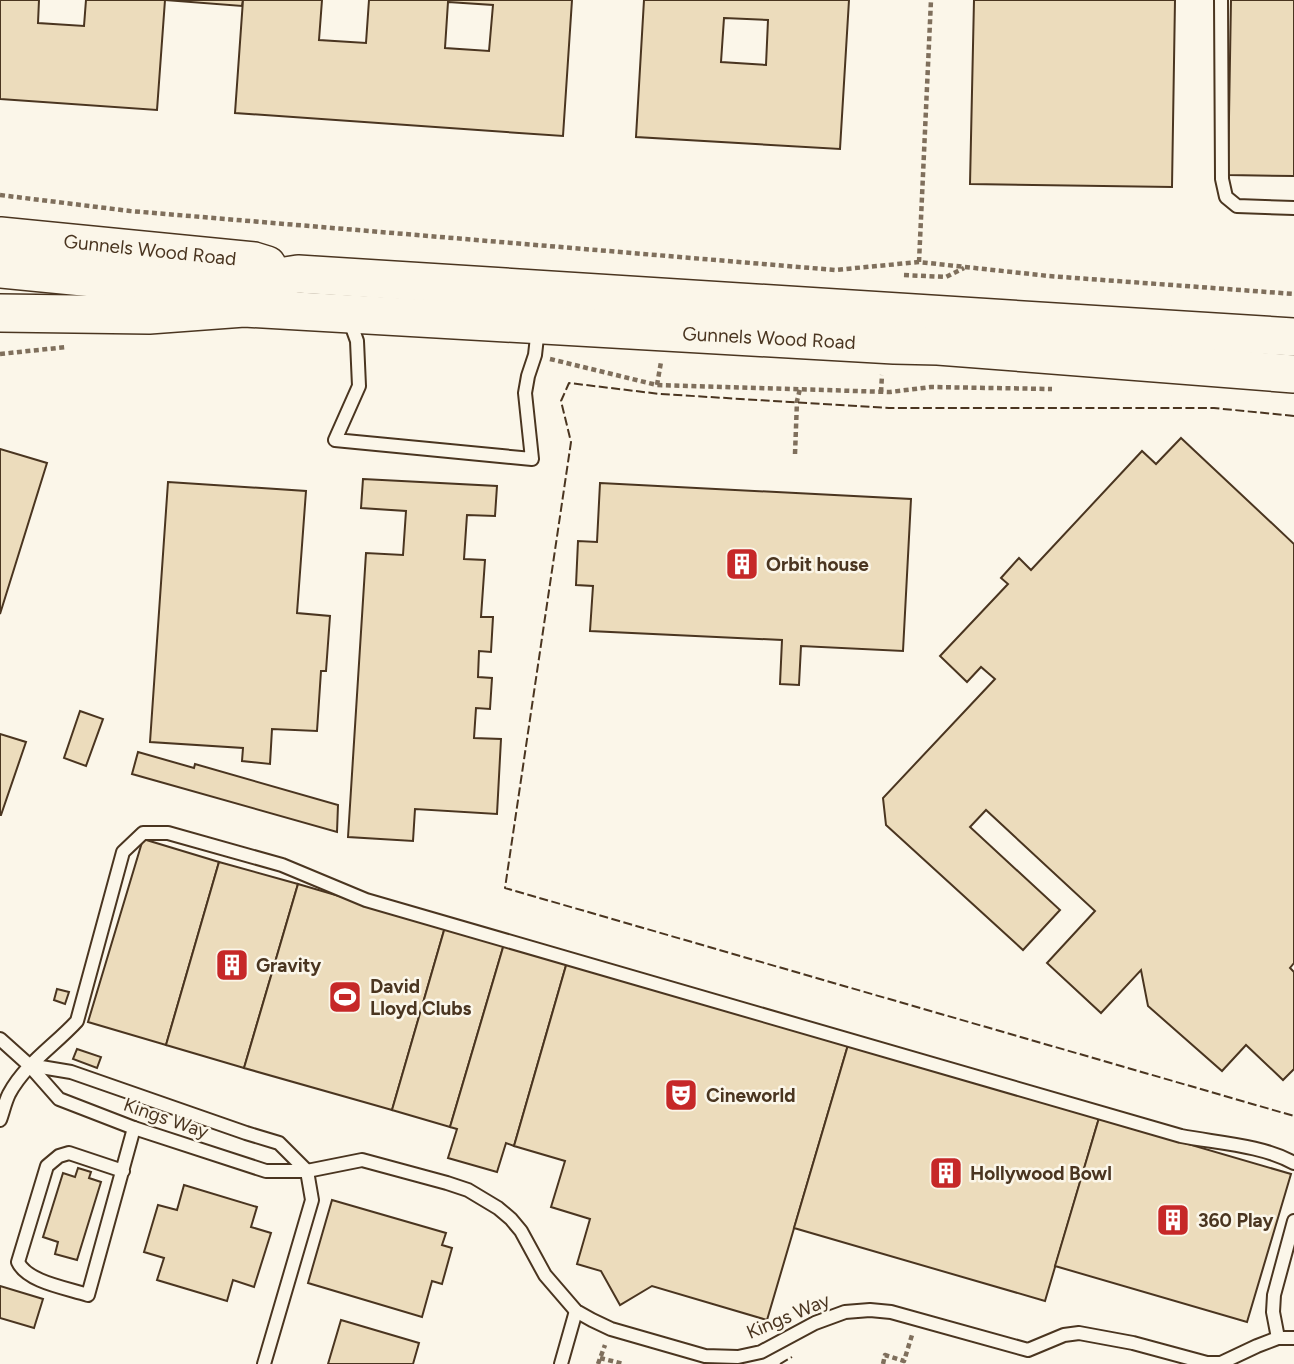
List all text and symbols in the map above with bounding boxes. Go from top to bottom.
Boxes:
street label: Gunnels Wood Road [63,229,237,271]
street label: Gunnels Wood Road [682,322,856,354]
building icon: Orbit house [723,545,761,583]
place label: Orbit house [766,553,869,576]
building icon: Gravity [213,946,251,984]
place label: Gravity [256,954,321,977]
place label: David Lloyd Clubs [370,975,472,1020]
sports icon: David Lloyd Clubs [326,978,364,1016]
theatre icon: Cineworld [662,1076,700,1114]
place label: Cineworld [706,1084,795,1107]
street label: Kings Way [121,1093,211,1143]
building icon: Hollywood Bowl [927,1154,965,1192]
place label: Hollywood Bowl [970,1162,1112,1185]
building icon: 360 Play [1154,1201,1192,1239]
place label: 360 Play [1198,1209,1273,1232]
street label: Kings Way [743,1288,833,1344]

